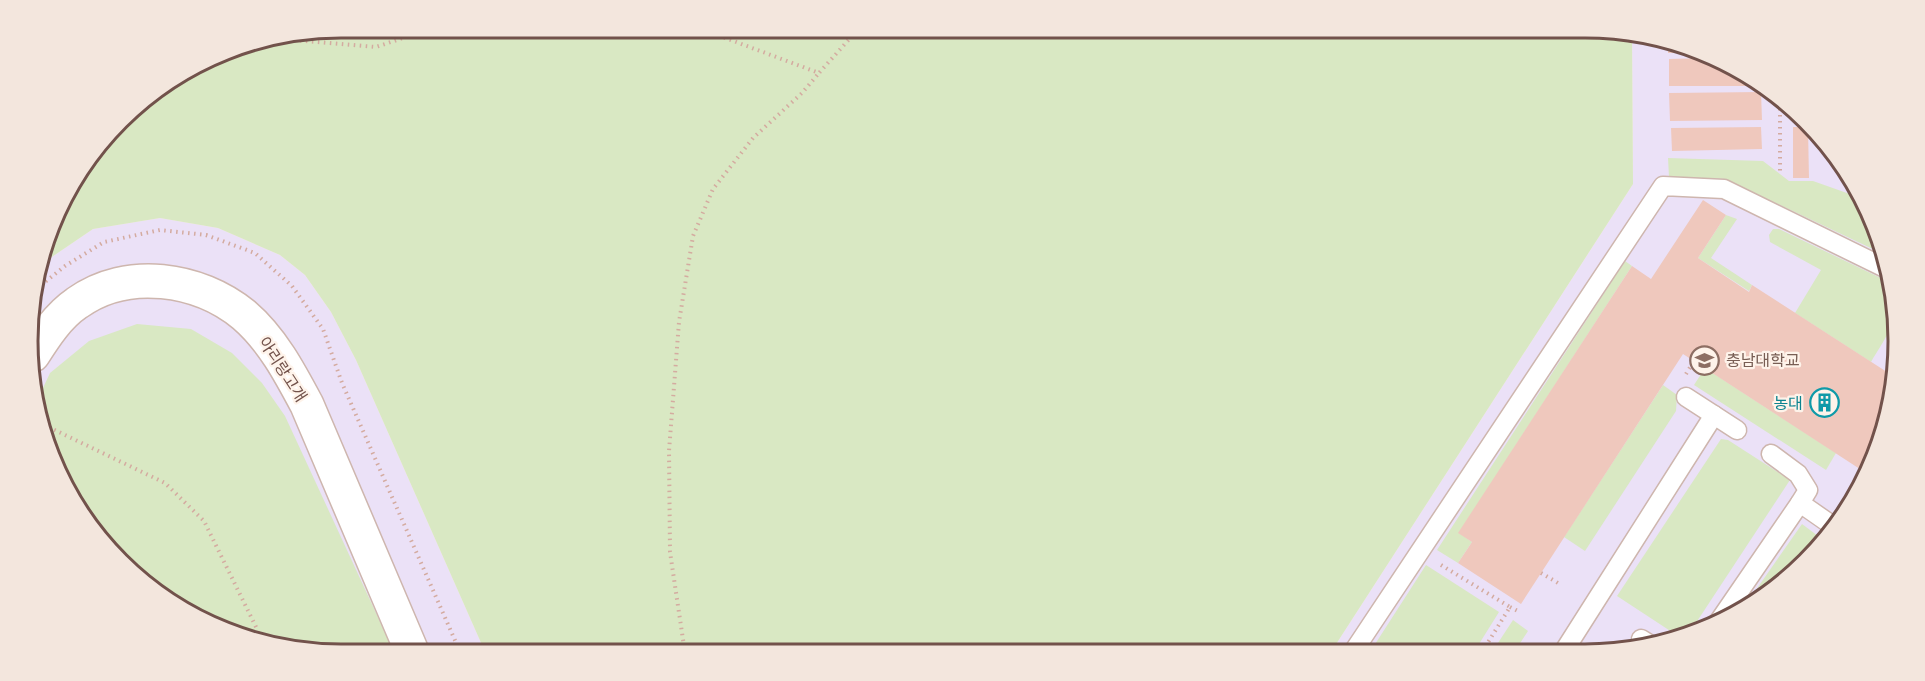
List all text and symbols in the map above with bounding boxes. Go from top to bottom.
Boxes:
street label: 아리랑고개 [255,334,310,405]
school or university icon: 충남대학교 [1689,344,1721,376]
place label: 충남대학교 [1726,352,1800,369]
building icon: 농대 [1808,387,1840,419]
place label: 농대 [1774,395,1803,412]

